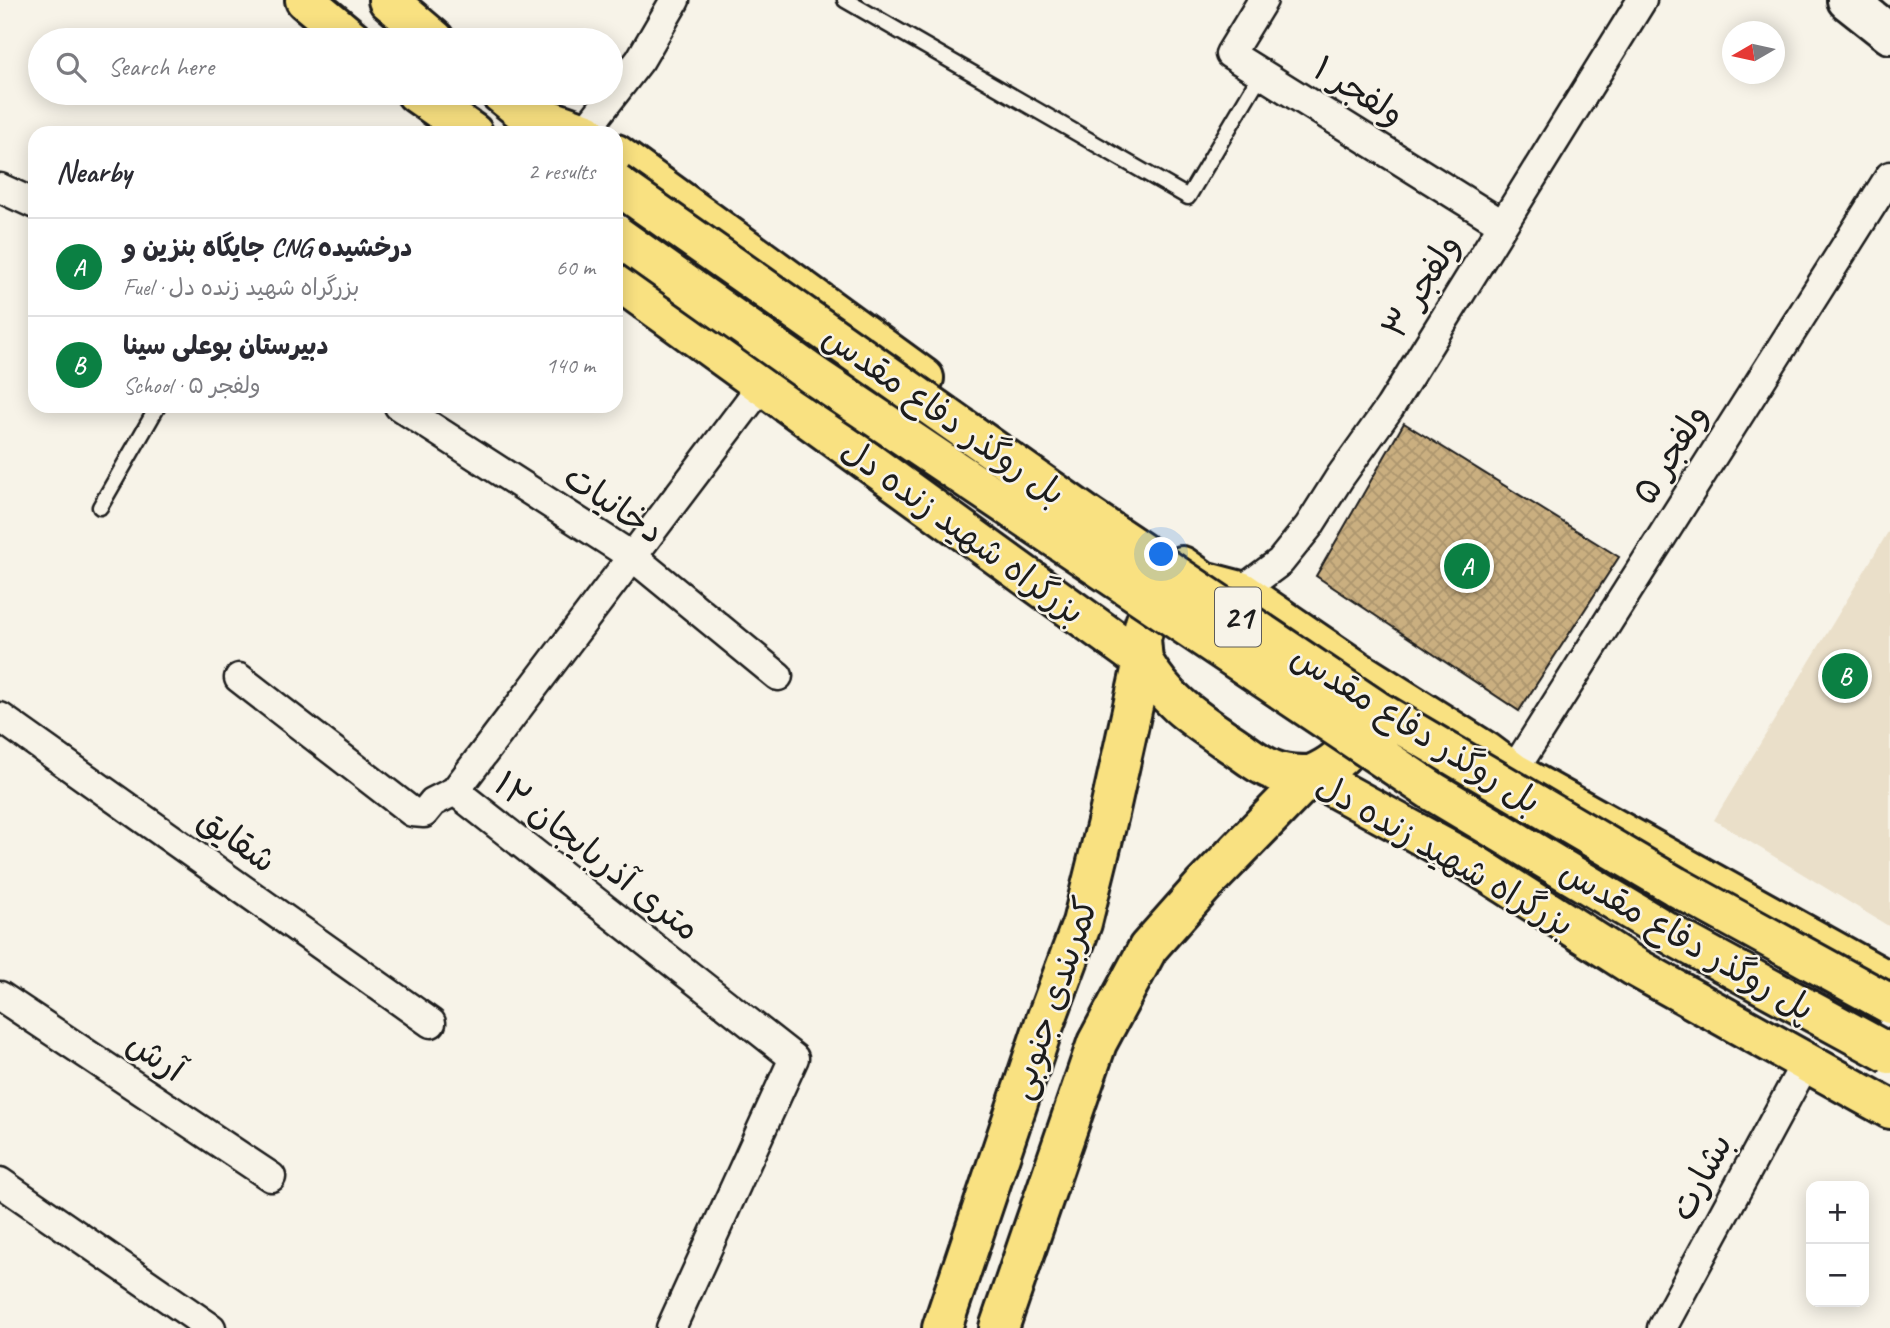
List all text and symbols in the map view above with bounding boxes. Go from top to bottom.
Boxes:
north arrow [1722,21,1785,84]
search box [28,28,623,105]
street label: ولفجر ۱ [1305,46,1413,136]
icon: search [52,48,90,86]
text: Search here [108,50,214,83]
text: Nearby [56,153,132,191]
text: 2 results [528,157,595,186]
street label: ولفجر ۳ [1371,225,1471,347]
text: جایگاه بنزین و CNG درخشیده [123,231,412,264]
text: A [73,253,85,282]
text: 60 m [556,253,595,282]
text: Fuel · بزرگراه شهید زنده دل [123,273,359,302]
street label: بل روگذر دفاع مقدس [813,314,1074,517]
text: دبیرستان بوعلی سینا [123,329,329,362]
text: B [73,351,85,380]
text: 140 m [546,351,595,380]
text: School · ولفجر ۵ [123,371,261,400]
street label: ولفجر ۵ [1622,395,1718,513]
street label: بزرگراه شهید زنده دل [832,427,1094,635]
street label: دخانیات [555,454,673,554]
your location [1144,537,1178,571]
pin: A [1444,540,1490,592]
road number: 21 [1215,588,1261,646]
street label: بل روگذر دفاع مقدس [1281,634,1549,826]
pin: B [1822,650,1868,702]
street label: ۱۲ متری آذربایجان [485,761,709,951]
street label: بزرگراه شهید زنده دل [1308,763,1582,947]
street label: شقایق [189,797,285,883]
street label: پل روگذر دفاع مقدس [1551,849,1822,1033]
street label: کمربندی جنوبی [997,891,1109,1105]
street label: آرش [118,1020,195,1093]
street label: بشارت [1659,1126,1743,1228]
map controls [1806,1181,1869,1307]
button: + [1806,1181,1869,1244]
button: − [1806,1244,1869,1307]

